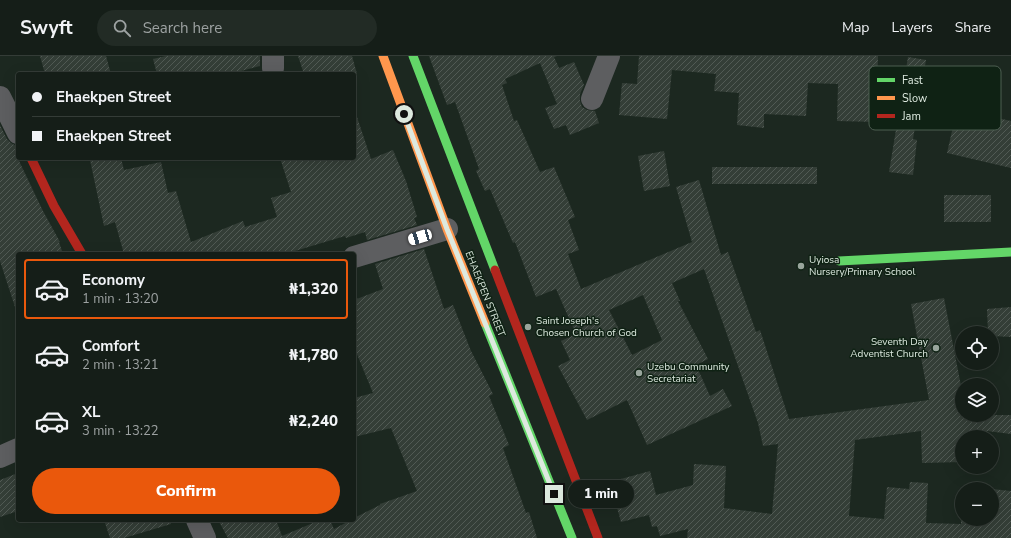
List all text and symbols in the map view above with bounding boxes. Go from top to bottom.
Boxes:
search box [97,10,377,46]
text: Swyft [20,15,73,41]
icon: search [111,17,133,39]
text: Search here [143,18,222,38]
text: Map [842,18,869,37]
text: Layers [891,18,933,37]
text: Share [955,18,991,37]
legend [869,66,1001,130]
text: Fast [902,73,923,88]
text: Ehaekpen Street [56,87,171,107]
text: Slow [902,91,927,106]
route start [395,105,413,123]
text: Jam [901,109,921,124]
text: Ehaekpen Street [56,126,171,146]
car [407,228,433,246]
street label: EHAEKPEN STREET [461,249,509,339]
place label: Uyiosa Nursery/Primary School [809,253,915,279]
marker: Uyiosa Nursery/Primary School [796,261,806,271]
text: Economy [82,270,145,290]
icon: car [34,271,70,307]
text: ₦1,320 [289,279,338,299]
text: 1 min · 13:20 [82,290,158,308]
place label: Saint Joseph's Chosen Church of God [536,314,637,340]
marker: Saint Joseph's Chosen Church of God [523,322,533,332]
map controls [955,326,999,526]
button: locate [955,326,999,370]
place label: Seventh Day Adventist Church [850,335,929,361]
text: Comfort [82,336,139,356]
icon: car [34,337,70,373]
marker: Seventh Day Adventist Church [931,343,941,353]
text: ₦1,780 [289,345,338,365]
text: 2 min · 13:21 [82,356,158,374]
place label: Uzebu Community Secretariat [647,360,730,386]
marker: Uzebu Community Secretariat [634,368,644,378]
button: layers [955,378,999,422]
text: XL [82,402,101,422]
icon: car [34,403,70,439]
text: ₦2,240 [289,411,338,431]
text: 3 min · 13:22 [82,422,158,440]
button: + [955,430,999,474]
button: Confirm [32,468,340,514]
callout: 1 min [568,480,634,508]
button: − [955,482,999,526]
route end [545,485,563,503]
text: 1 min [584,485,618,503]

